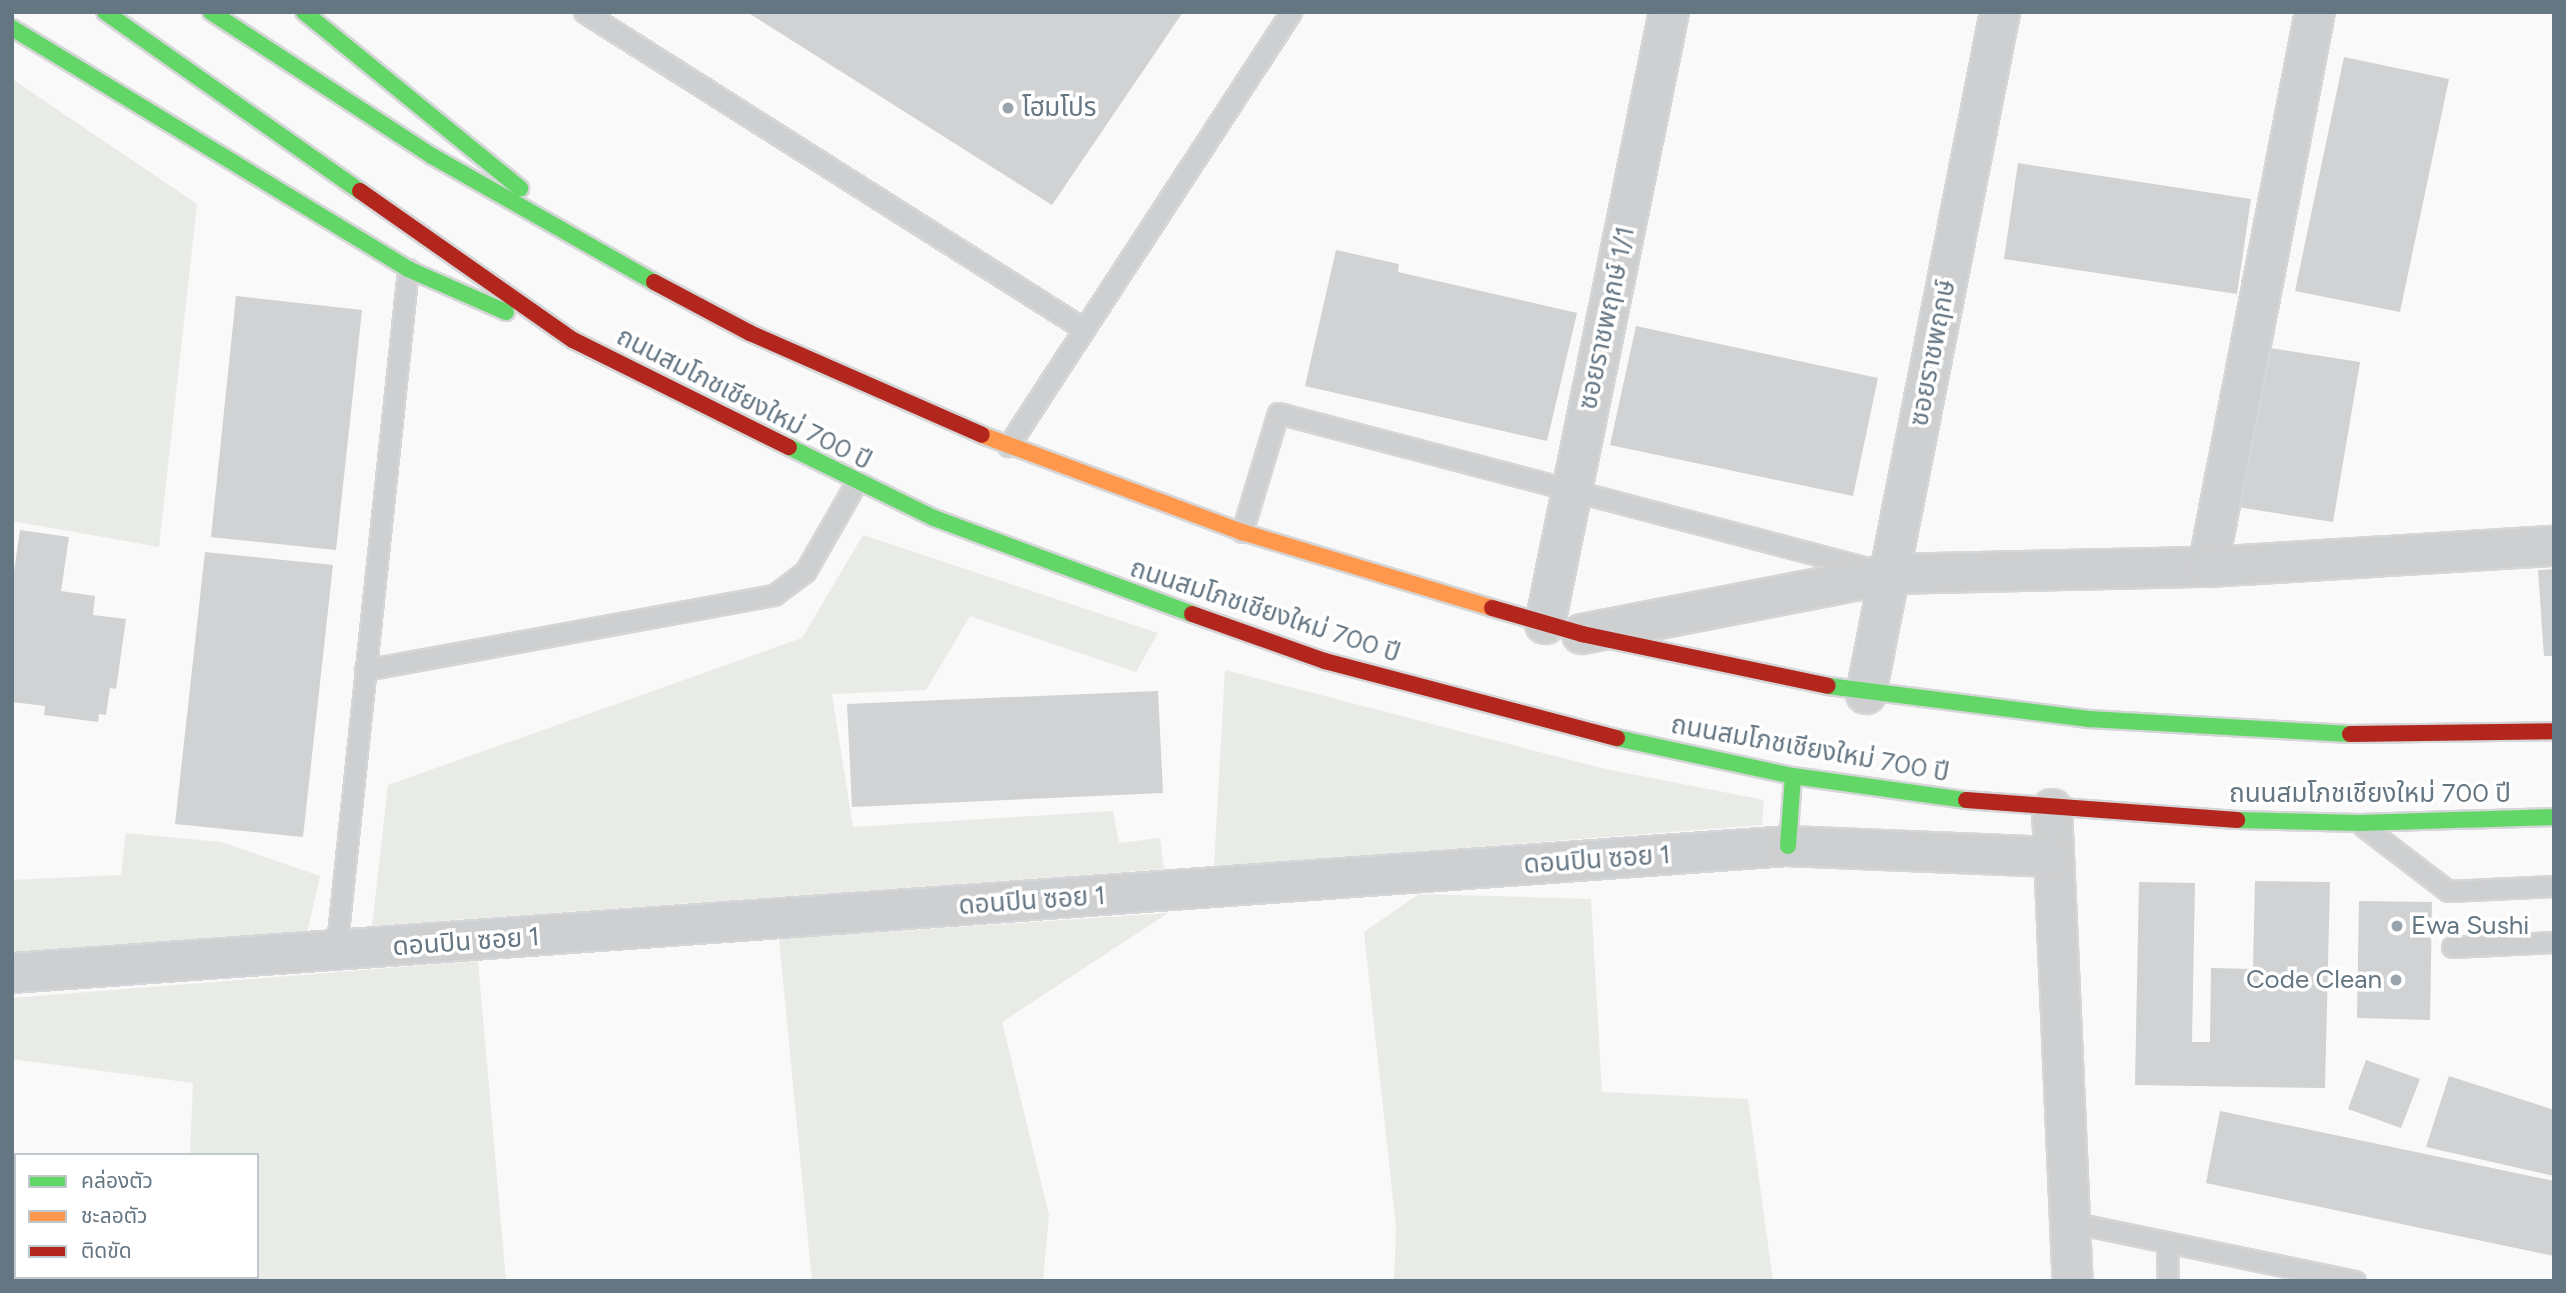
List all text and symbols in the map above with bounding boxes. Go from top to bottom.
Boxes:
place label: โฮมโปร [1022,92,1096,124]
marker: โฮมโปร [1000,100,1016,116]
street label: ซอยราชพฤกษ์ 1/1 [1572,224,1642,412]
street label: ซอยราชพฤกษ์ [1904,277,1962,429]
street label: ถนนสมโภชเชียงใหม่ 700 ปี [611,321,877,477]
street label: ถนนสมโภชเชียงใหม่ 700 ปี [1126,553,1404,669]
street label: ถนนสมโภชเชียงใหม่ 700 ปี [1668,709,1952,789]
street label: ถนนสมโภชเชียงใหม่ 700 ปี [2229,778,2511,810]
street label: ดอนปิน ซอย 1 [1523,839,1671,881]
street label: ดอนปิน ซอย 1 [958,880,1106,922]
place label: Ewa Sushi [2411,910,2529,942]
marker: Ewa Sushi [2389,918,2405,934]
street label: ดอนปิน ซอย 1 [392,921,540,963]
place label: Code Clean [2246,964,2382,996]
marker: Code Clean [2388,972,2404,988]
legend [14,1153,259,1279]
text: คล่องตัว [81,1168,153,1193]
text: ชะลอตัว [81,1203,147,1228]
text: ติดขัด [81,1238,132,1263]

